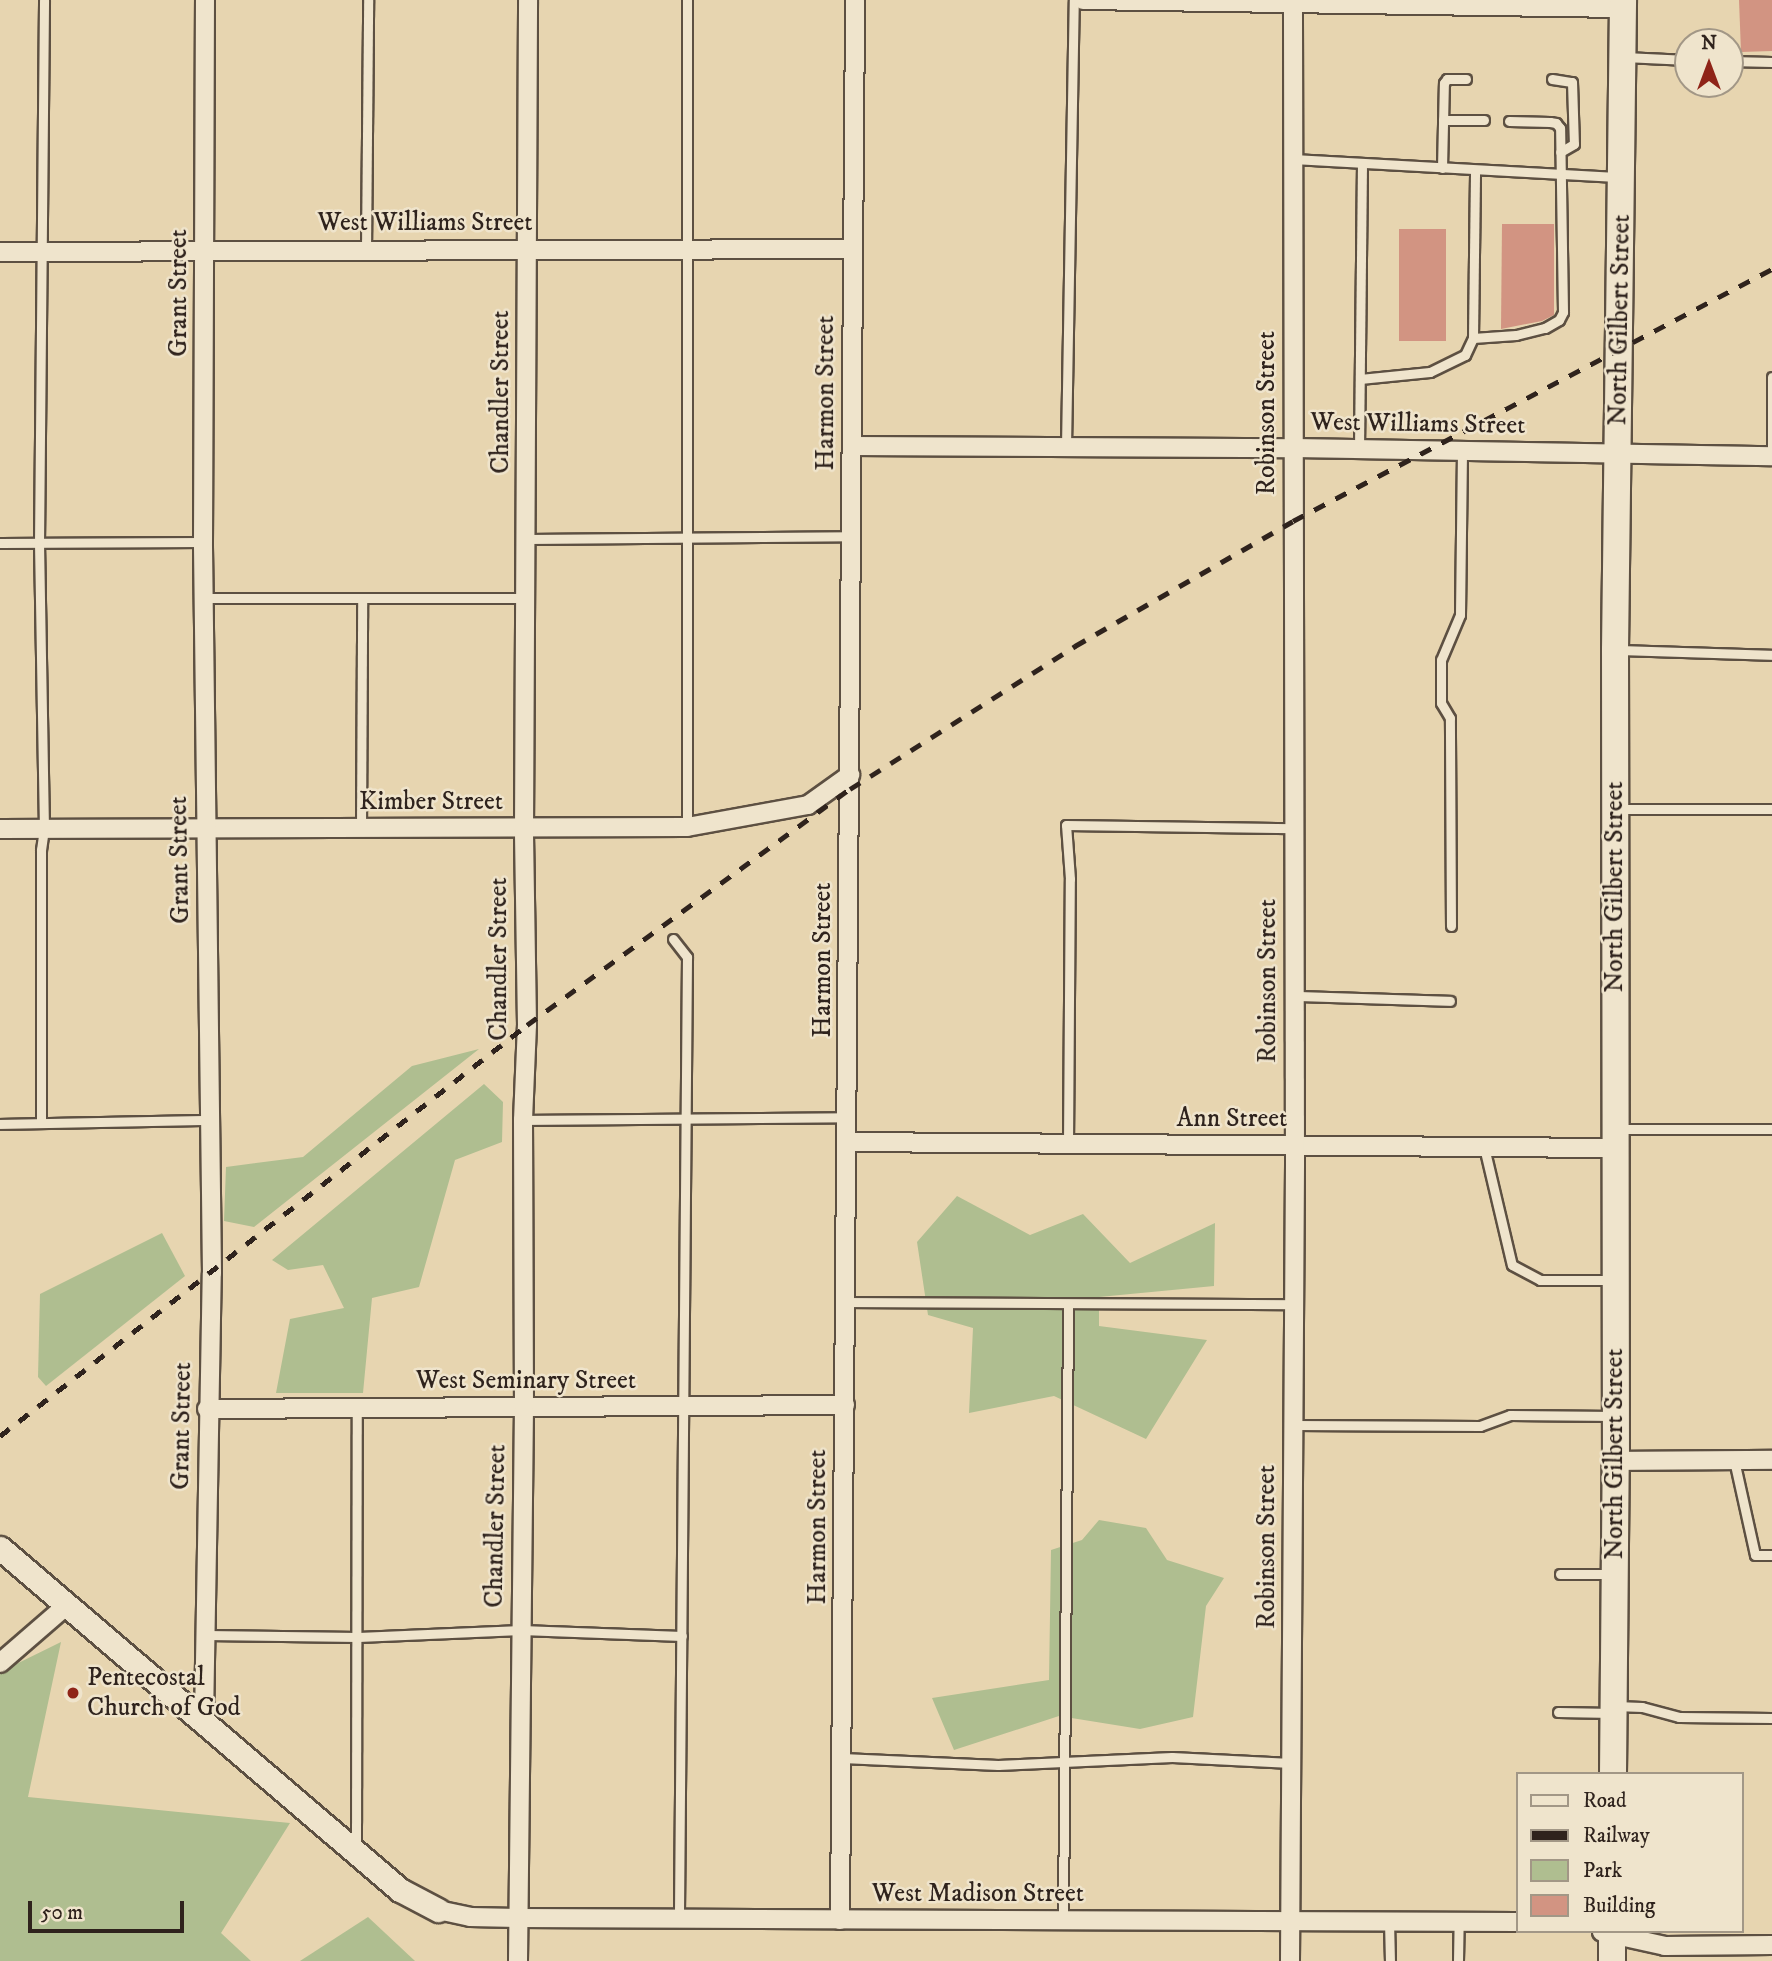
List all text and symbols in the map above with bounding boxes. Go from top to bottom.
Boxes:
north arrow [1674,28,1744,98]
text: N [1701,32,1717,55]
street label: West Williams Street [317,207,533,239]
street label: North Gilbert Street [1603,214,1637,426]
street label: Grant Street [163,229,195,357]
street label: Chandler Street [485,310,517,474]
street label: Harmon Street [810,315,842,471]
street label: Robinson Street [1251,331,1283,495]
street label: West Williams Street [1310,407,1526,441]
street label: North Gilbert Street [1599,781,1631,993]
street label: Kimber Street [359,786,503,818]
street label: Grant Street [163,796,197,924]
street label: Chandler Street [483,877,515,1041]
street label: Harmon Street [807,882,839,1038]
street label: Robinson Street [1252,899,1284,1063]
street label: Ann Street [1177,1103,1287,1135]
street label: North Gilbert Street [1599,1348,1631,1560]
street label: Grant Street [165,1362,199,1490]
street label: West Seminary Street [416,1365,636,1397]
street label: Chandler Street [479,1444,513,1608]
street label: Harmon Street [802,1449,834,1605]
street label: Robinson Street [1251,1465,1283,1629]
place label: Pentecostal Church of God [87,1662,241,1724]
marker: Pentecostal Church of God [65,1685,81,1701]
legend [1516,1772,1744,1933]
text: Road [1583,1788,1627,1814]
text: Railway [1583,1823,1650,1849]
text: Park [1583,1858,1622,1884]
street label: West Madison Street [872,1878,1084,1910]
scale bar [32,1888,187,1932]
text: Building [1583,1893,1655,1919]
text: 50 m [41,1900,83,1926]

